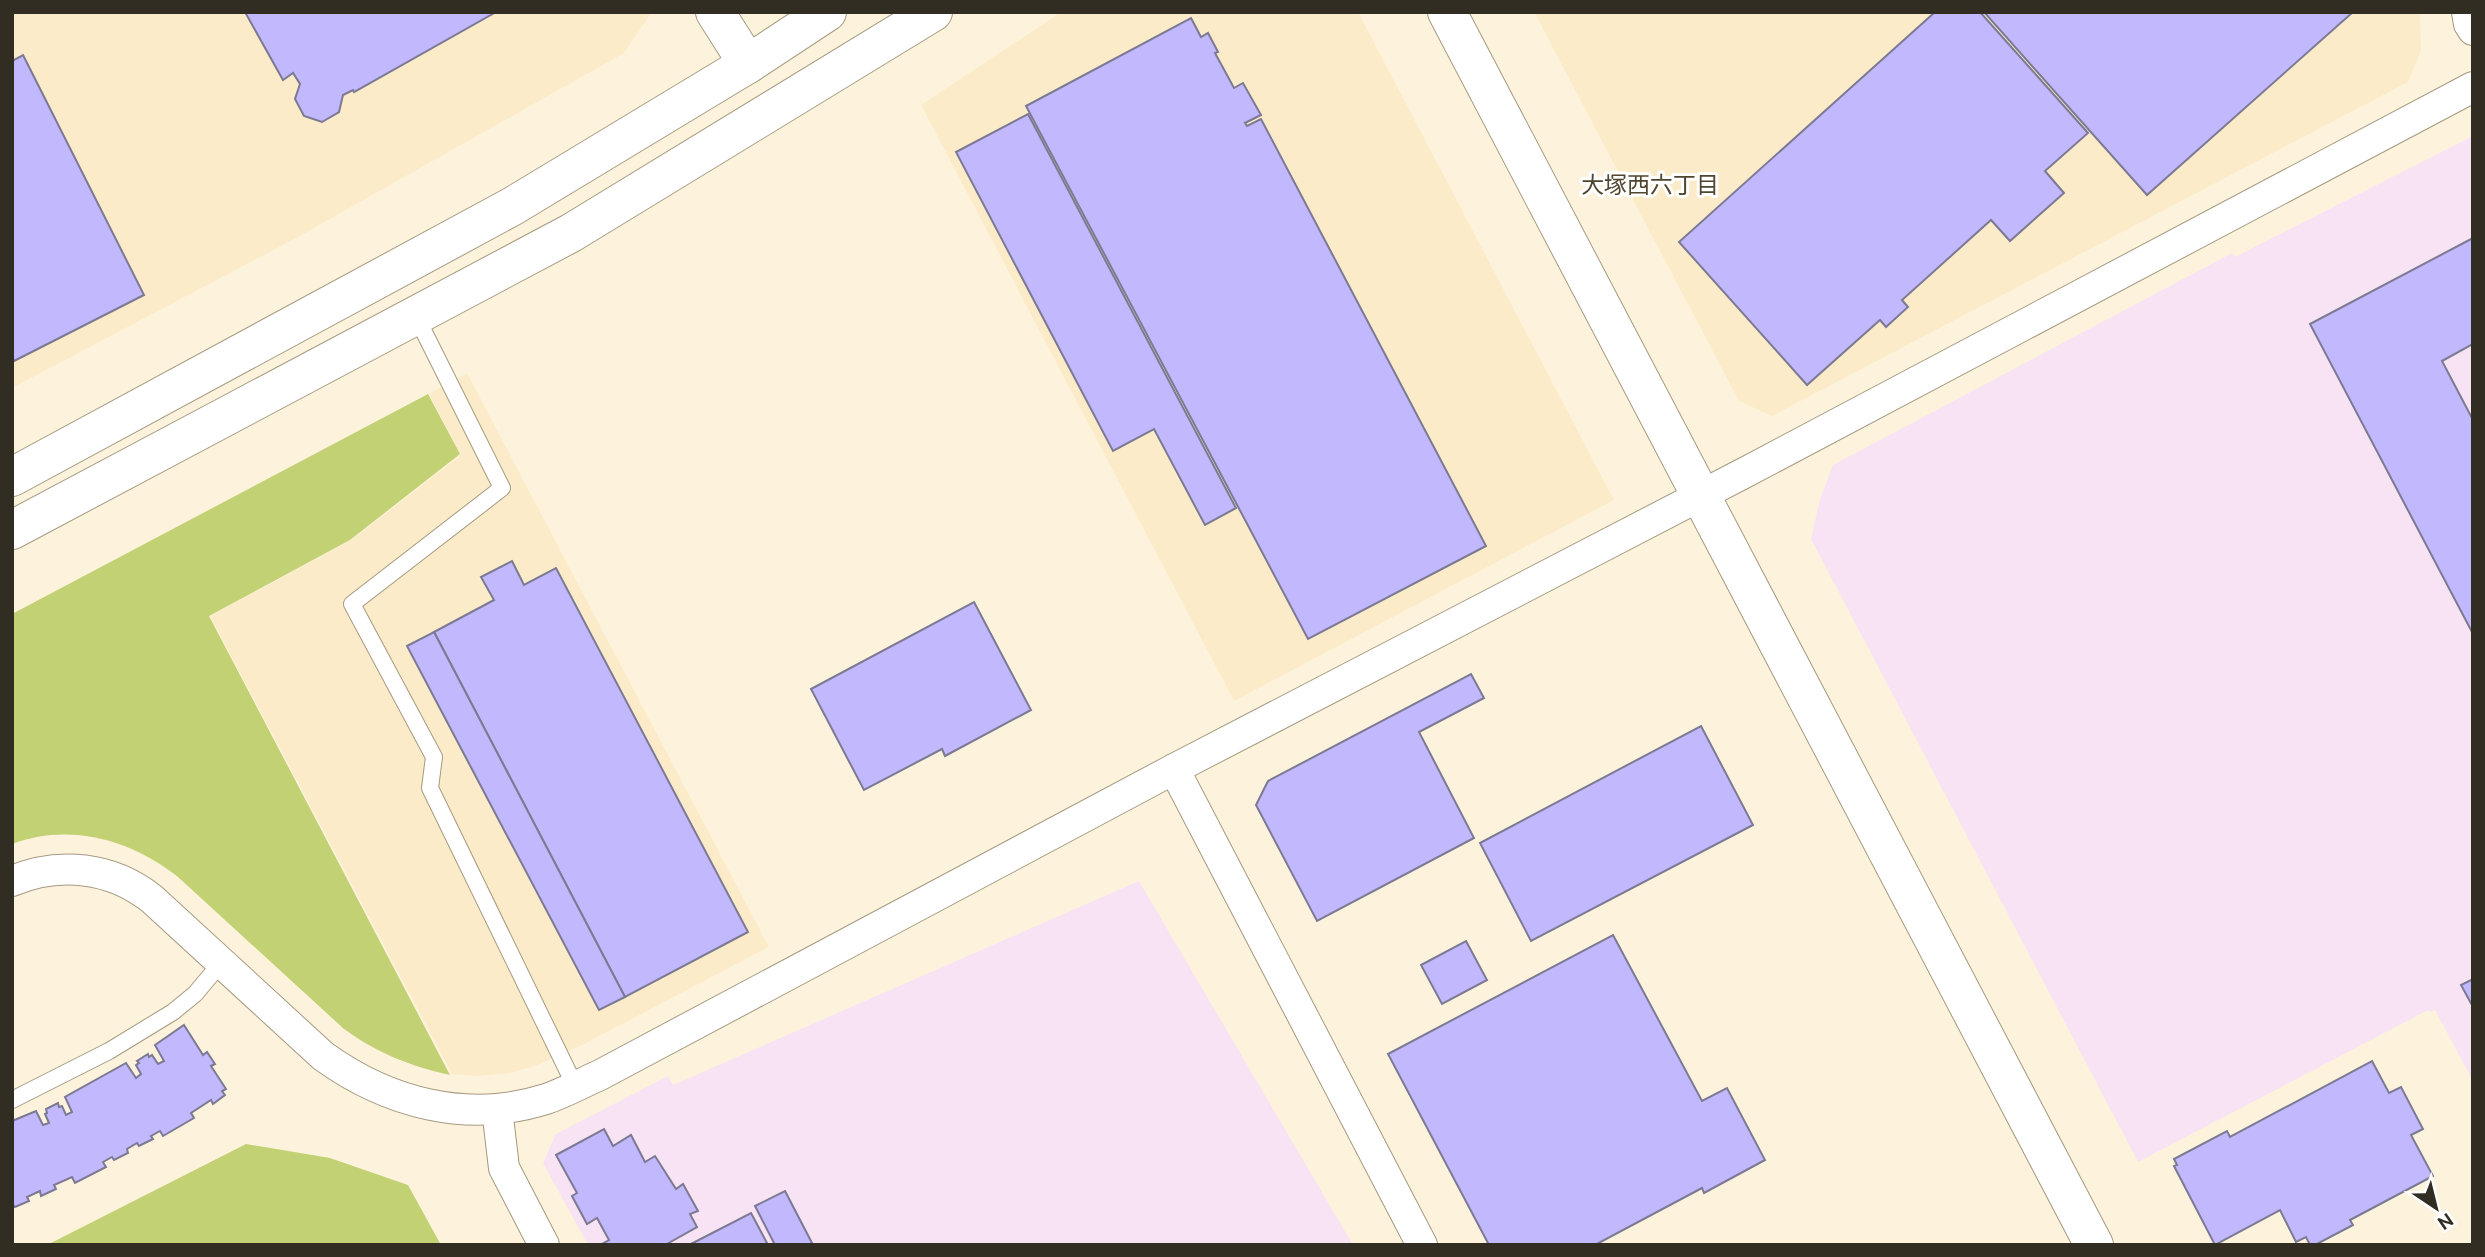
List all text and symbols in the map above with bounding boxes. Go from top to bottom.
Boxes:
district label: 大塚西六丁目 [1581,172,1719,197]
north arrow [2401,1173,2471,1243]
text: N [2434,1209,2458,1235]

